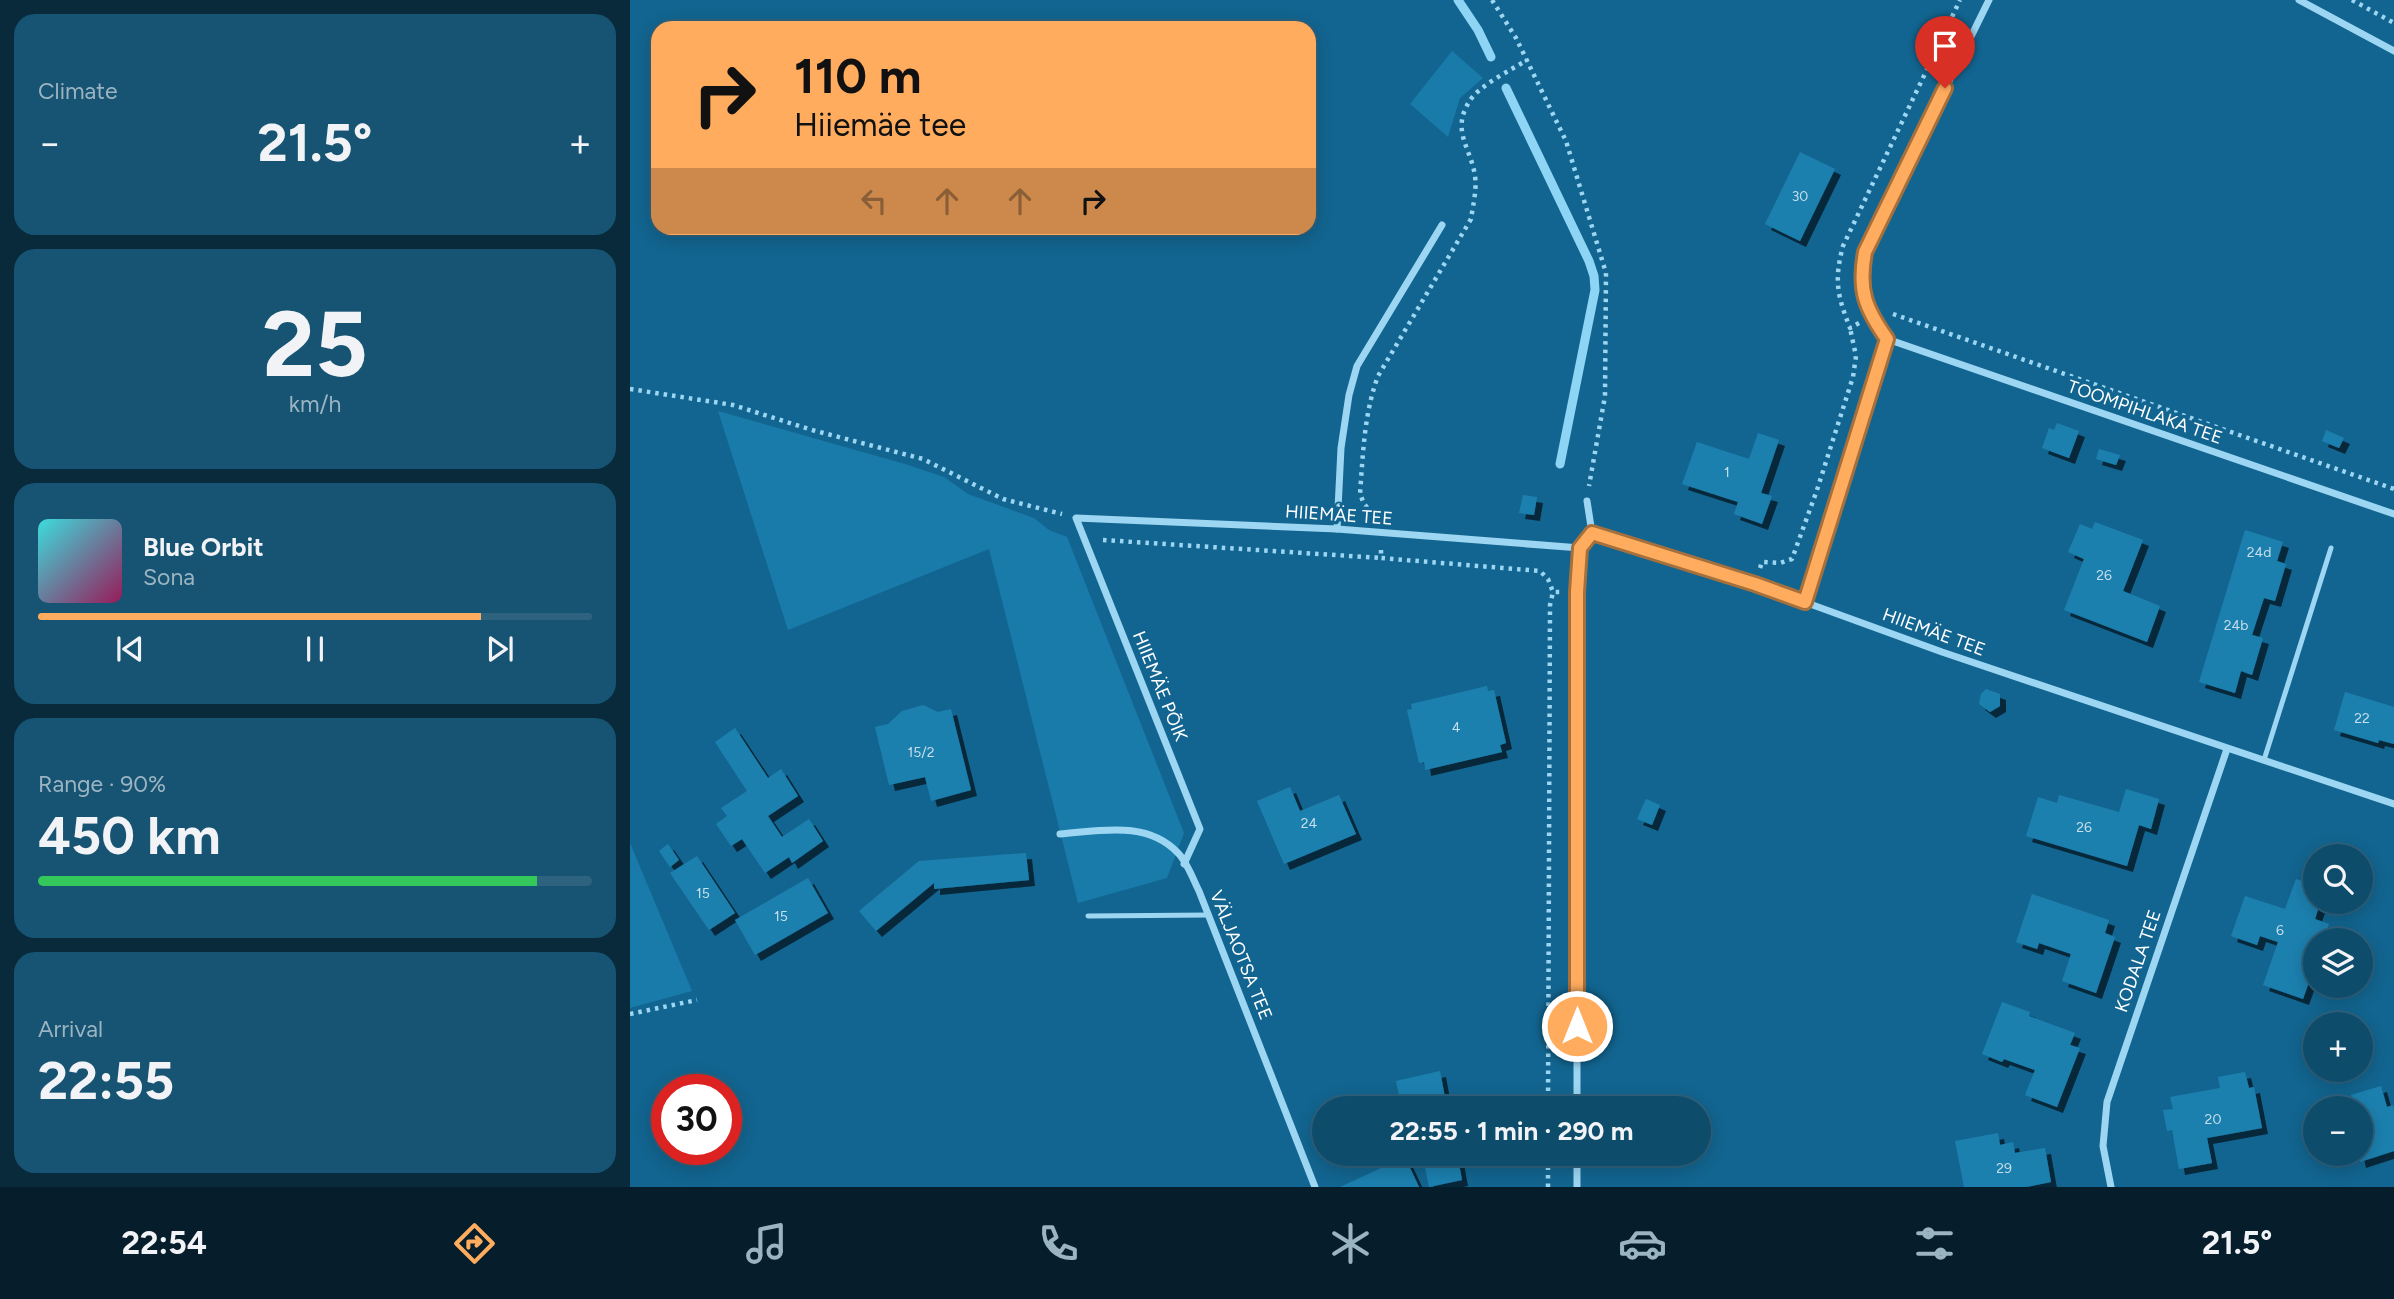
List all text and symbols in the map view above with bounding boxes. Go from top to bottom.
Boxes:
pin [1915,16,1975,88]
icon: arrive [1926,27,1964,65]
text: 110 m [794,46,922,105]
icon: right [679,49,770,140]
text: Climate [38,77,117,105]
text: Hiiemäe tee [794,106,966,144]
text: 21.5° [258,112,372,174]
text: − [38,120,62,166]
text: + [568,120,592,166]
icon: left [855,182,893,220]
icon: ahead [928,182,966,220]
icon: ahead [1001,182,1039,220]
icon: right [1074,182,1112,220]
house number: 30 [1792,188,1808,205]
text: 25 [262,290,368,399]
street label: TOOMPIHLAKA TEE [2065,375,2225,449]
text: km/h [289,390,341,418]
house number: 1 [1724,464,1730,481]
street label: HIIEMÄE TEE [1285,500,1393,530]
text: Blue Orbit [143,531,264,563]
house number: 24d [2247,544,2271,561]
text: Sona [143,563,195,591]
house number: 26 [2096,567,2112,584]
street label: HIIEMÄE TEE [1880,603,1988,661]
house number: 24b [2224,617,2248,634]
street label: HIIEMÄE PÕIK [1128,628,1192,744]
icon: previous [111,630,149,668]
icon: pause [296,630,334,668]
icon: next [481,630,519,668]
house number: 22 [2354,710,2370,727]
house number: 4 [1452,719,1461,736]
house number: 15/2 [907,744,935,761]
text: Range · 90% [38,770,166,798]
text: 450 km [38,805,221,867]
house number: 24 [1301,815,1318,832]
house number: 26 [2076,819,2092,836]
map controls [2303,844,2373,1166]
button: search [2303,844,2373,914]
house number: 15 [696,885,710,902]
street label: VÄLJAOTSA TEE [1205,887,1277,1023]
street label: KODALA TEE [2110,907,2166,1015]
house number: 15 [774,908,788,925]
house number: 6 [2276,922,2284,939]
button: layers [2303,928,2373,998]
position arrow [1540,989,1614,1063]
button: + [2303,1012,2373,1082]
text: Arrival [38,1015,103,1043]
text: 22:55 [38,1050,174,1112]
speed limit sign: 30 [651,1074,742,1165]
button: − [2303,1096,2373,1166]
house number: 20 [2205,1111,2221,1128]
text: 22:55 · 1 min · 290 m [1390,1115,1633,1147]
house number: 29 [1996,1160,2012,1177]
icon: directions [450,1219,499,1268]
icon: music [742,1219,791,1268]
icon: phone [1034,1219,1083,1268]
icon: climate [1326,1219,1375,1268]
icon: car [1618,1219,1667,1268]
icon: filters [1910,1219,1959,1268]
text: 22:54 [121,1224,207,1262]
text: 21.5° [2202,1224,2272,1262]

